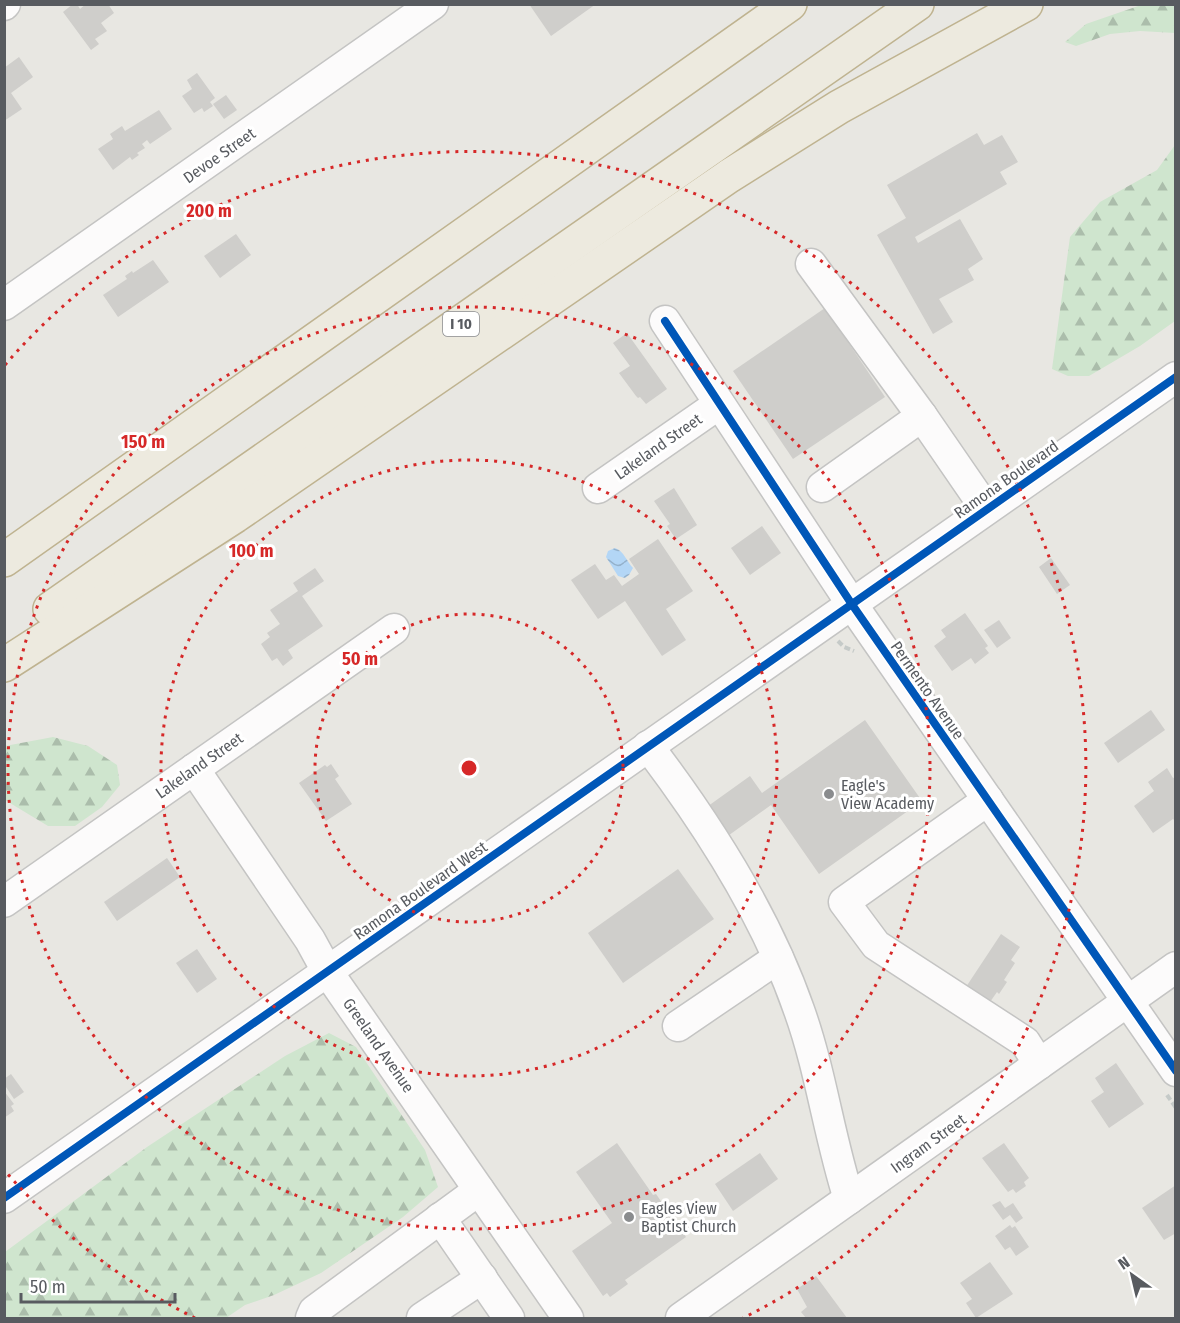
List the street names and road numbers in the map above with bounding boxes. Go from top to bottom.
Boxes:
street label: Devoe Street [180,123,260,187]
road number: I 10 [443,312,479,336]
street label: Lakeland Street [611,409,706,483]
street label: Ramona Boulevard [950,436,1062,523]
street label: Permento Avenue [887,638,968,743]
street label: Lakeland Street [152,728,247,802]
street label: Ramona Boulevard West [350,837,491,944]
street label: Greeland Avenue [339,994,418,1096]
street label: Ingram Street [887,1109,970,1177]

